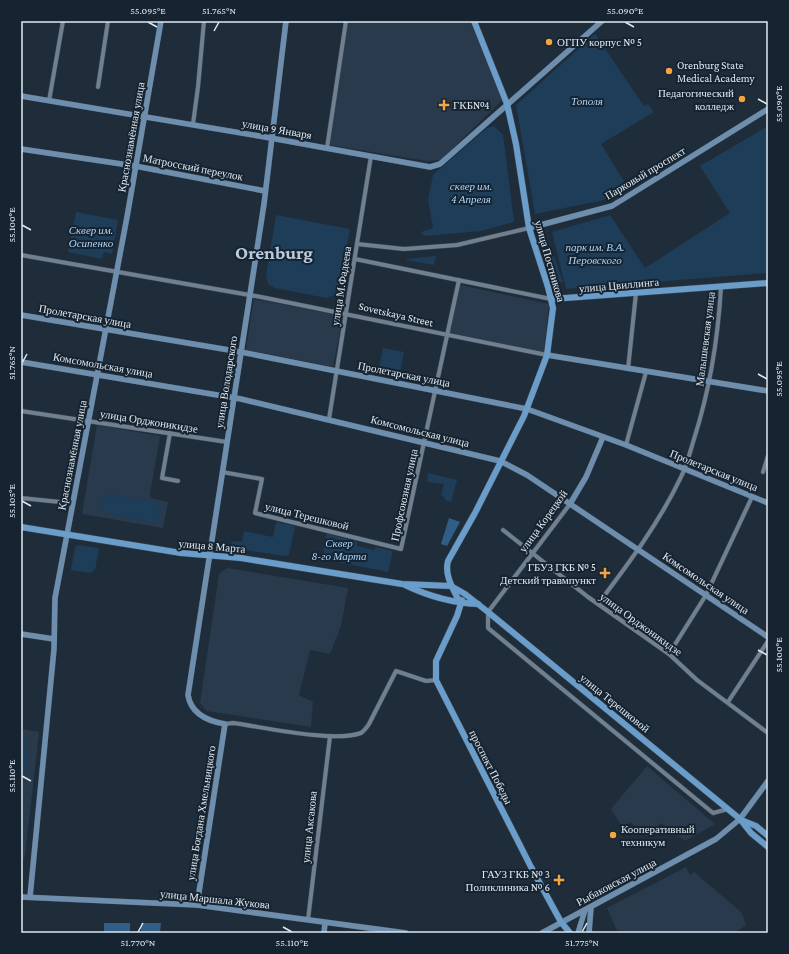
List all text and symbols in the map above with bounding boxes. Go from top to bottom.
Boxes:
text: 55.095°E [130,5,166,16]
text: 51.765°N [202,5,236,16]
text: 55.090°E [607,5,644,16]
place label: ОГПУ корпус № 5 [557,36,642,48]
marker: ОГПУ корпус № 5 [544,37,554,47]
place label: Orenburg State Medical Academy [677,59,756,85]
marker: Orenburg State Medical Academy [664,66,674,76]
street label: Краснознамённая улица [115,81,147,193]
text: 55.090°E [773,85,784,122]
place label: Педагогический колледж [658,87,734,112]
marker: Педагогический колледж [737,94,747,104]
park label: Тополя [571,95,603,107]
marker: ГКБ№4 [438,99,450,111]
place label: ГКБ№4 [453,99,490,111]
street label: улица 9 Января [241,117,313,141]
street label: Парковый проспект [602,144,688,202]
street label: Матросский переулок [142,151,245,183]
park label: сквер им. 4 Апреля [450,180,492,205]
text: 55.100°E [6,207,17,243]
street label: улица Постникова [533,219,567,303]
park label: Сквер им. Осипенко [69,224,114,249]
park label: парк им. В.А. Перовского [565,241,625,266]
district label: Orenburg [235,242,313,263]
street label: улица М.Фадеева [329,245,353,327]
street label: улица Цвиллинга [578,276,660,294]
street label: Малышевская улица [693,291,717,387]
street label: Sovetskaya Street [357,300,435,329]
street label: Пролетарская улица [38,302,132,330]
street label: улица Володарского [213,334,239,429]
text: 51.765°N [6,346,17,380]
street label: Комсомольская улица [52,350,154,380]
street label: Пролетарская улица [357,359,451,389]
text: 55.095°E [773,361,784,397]
street label: Краснознамённая улица [55,399,89,511]
street label: улица Орджоникидзе [99,407,199,435]
street label: Комсомольская улица [369,413,471,449]
street label: Пролетарская улица [668,447,760,493]
street label: Профсоюзная улица [388,448,420,542]
text: 55.105°E [6,483,17,518]
street label: улица Корецкой [516,487,570,554]
street label: улица Терешковой [264,500,350,532]
street label: улица 8 Марта [178,537,246,555]
park label: Сквер 8-го Марта [311,537,367,562]
street label: Комсомольская улица [661,550,751,616]
place label: ГБУЗ ГКБ № 5 Детский травмпункт [500,561,596,586]
marker: ГБУЗ ГКБ № 5 Детский травмпункт [599,567,611,579]
street label: улица Орджоникидзе [597,590,685,658]
text: 55.100°E [773,637,784,673]
street label: улица Терешковой [578,671,652,735]
street label: проспект Победы [467,728,515,807]
street label: улица Богдана Хмельницкого [184,744,218,881]
text: 55.110°E [6,759,17,792]
street label: улица Аксакова [299,790,319,864]
place label: Кооперативный техникум [621,823,695,848]
marker: Кооперативный техникум [608,830,618,840]
street label: Рыбаковская улица [574,856,658,908]
place label: ГАУЗ ГКБ № 3 Поликлиника № 6 [466,868,550,893]
marker: ГАУЗ ГКБ № 3 Поликлиника № 6 [553,874,565,886]
street label: улица Маршала Жукова [160,887,271,911]
text: 51.770°N [121,937,156,948]
text: 55.110°E [276,937,309,948]
text: 51.775°N [565,937,599,948]

